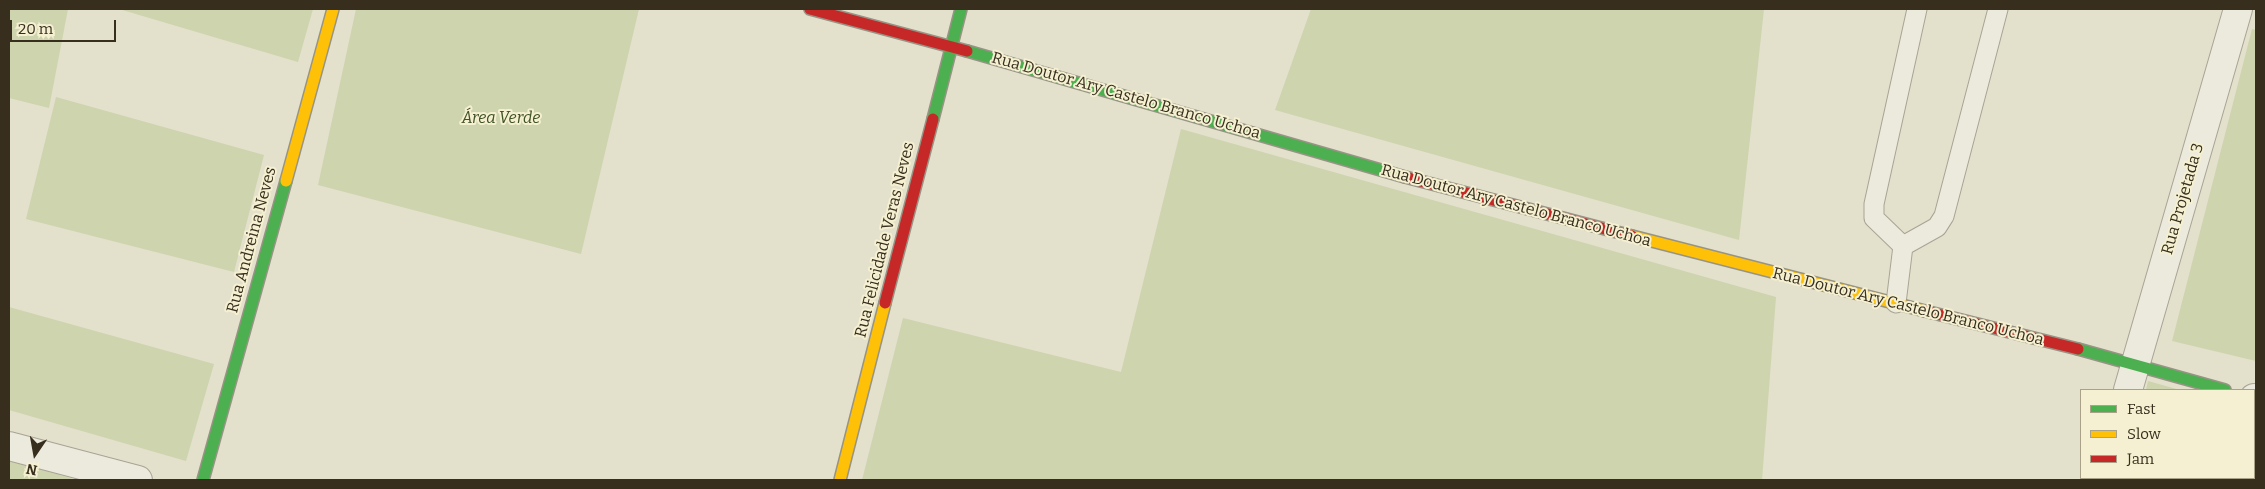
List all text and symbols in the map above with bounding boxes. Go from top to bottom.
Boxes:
scale bar [12,10,119,42]
text: 20 m [18,20,53,38]
street label: Rua Doutor Ary Castelo Branco Uchoa [989,48,1263,144]
park label: Área Verde [462,109,540,129]
street label: Rua Felicidade Veras Neves [851,140,919,340]
street label: Rua Projetada 3 [2158,141,2208,257]
street label: Rua Doutor Ary Castelo Branco Uchoa [1379,161,1653,251]
street label: Rua Andreina Neves [223,165,281,315]
street label: Rua Doutor Ary Castelo Branco Uchoa [1770,264,2046,350]
legend [2080,389,2255,479]
text: Fast [2127,400,2156,418]
text: Slow [2127,425,2161,443]
north arrow [10,429,60,479]
text: Jam [2127,450,2154,468]
text: N [25,460,39,479]

